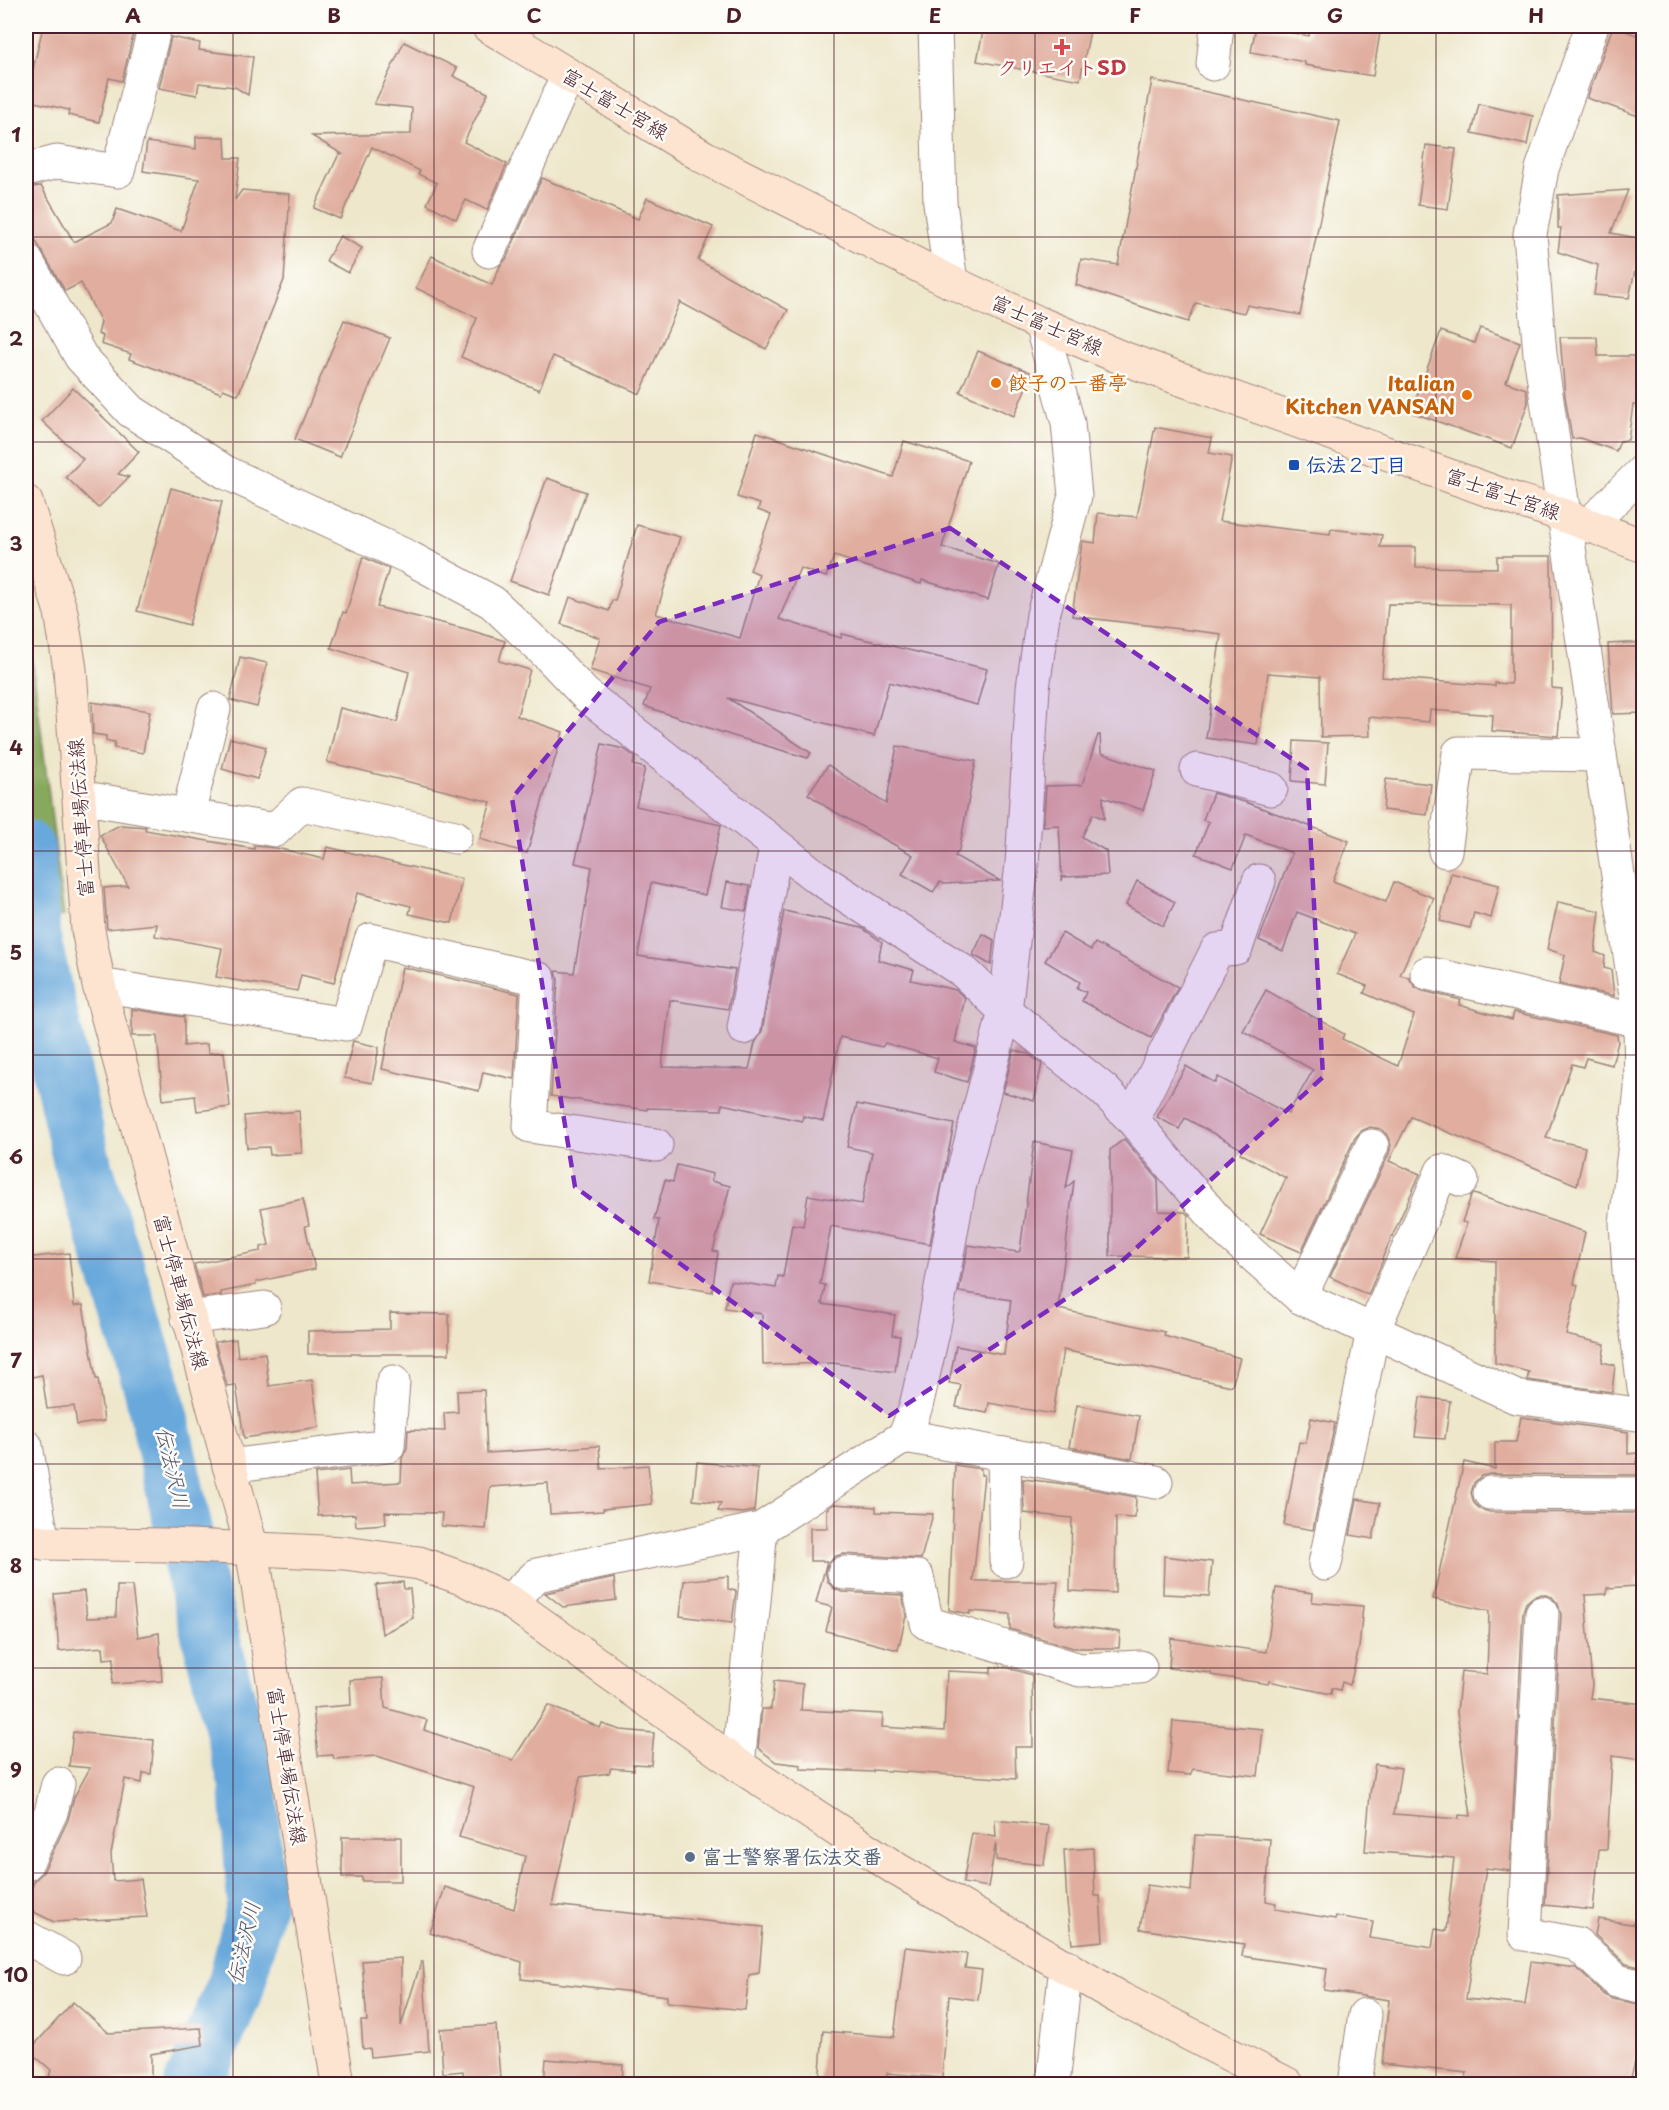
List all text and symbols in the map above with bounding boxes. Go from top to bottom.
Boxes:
text: A [125,0,141,30]
text: B [327,0,341,30]
text: C [526,0,542,30]
text: D [726,0,742,30]
text: E [929,0,941,30]
text: F [1129,0,1141,30]
text: G [1327,0,1343,30]
text: H [1528,0,1544,30]
marker: クリエイトSD [1055,40,1069,54]
place label: クリエイトSD [997,52,1127,82]
street label: 富士富士宮線 [556,59,675,147]
text: 1 [11,119,21,149]
street label: 富士富士宮線 [986,286,1108,362]
text: 2 [9,323,23,353]
place label: 餃子の一番亭 [1008,367,1128,397]
place label: Italian Kitchen VANSAN [1285,368,1455,421]
marker: 餃子の一番亭 [989,376,1003,390]
marker: Italian Kitchen VANSAN [1460,388,1474,402]
place label: 伝法２丁目 [1306,449,1406,479]
marker: 伝法２丁目 [1287,458,1301,472]
street label: 富士富士宮線 [1442,459,1565,527]
text: 3 [9,528,23,558]
text: 4 [9,732,23,762]
street label: 富士停車場伝法線 [59,737,101,899]
text: 5 [10,937,22,967]
text: 6 [9,1141,23,1171]
street label: 富士停車場伝法線 [147,1211,217,1373]
text: 7 [10,1345,22,1375]
water label: 伝法沢川 [149,1423,199,1512]
text: 8 [10,1550,22,1580]
street label: 富士停車場伝法線 [261,1684,315,1847]
text: 9 [10,1754,22,1784]
place label: 富士警察署伝法交番 [702,1841,882,1871]
marker: 富士警察署伝法交番 [683,1850,697,1864]
water label: 伝法沢川 [217,1898,267,1987]
text: 10 [4,1959,28,1989]

